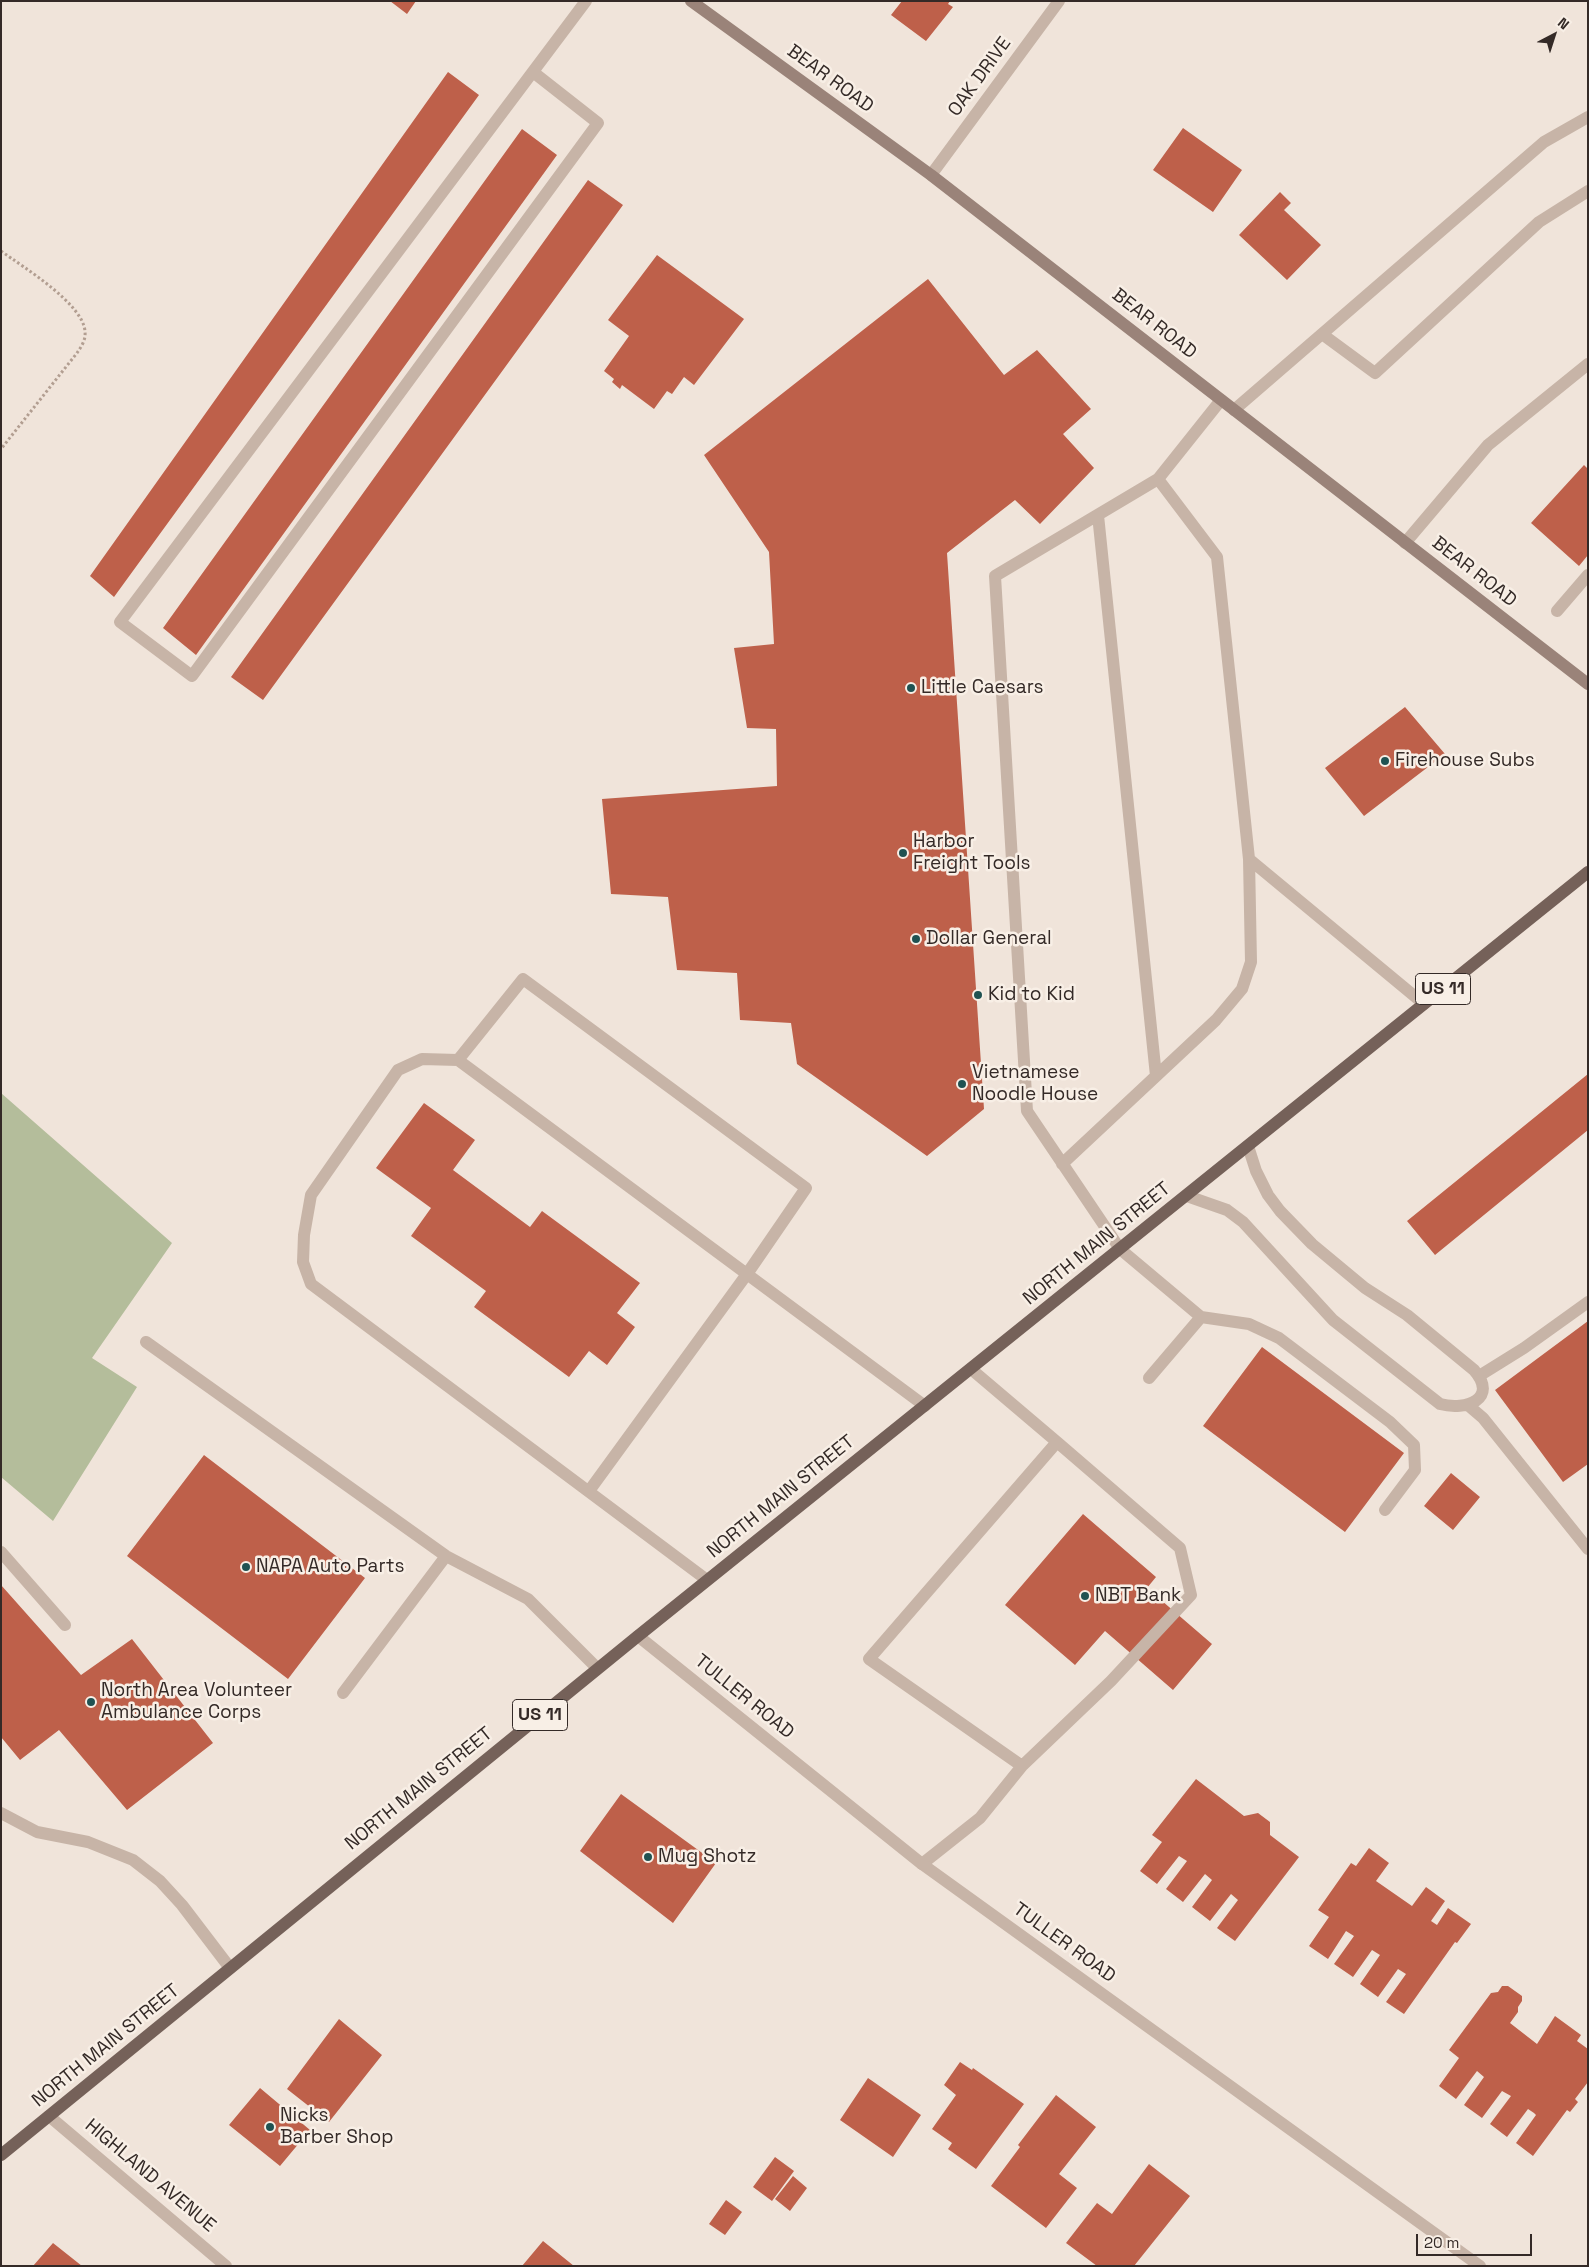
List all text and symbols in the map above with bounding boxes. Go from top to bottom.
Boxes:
north arrow [1529,10,1579,60]
text: N [1554,14,1573,33]
street label: OAK DRIVE [944,33,1016,121]
street label: BEAR ROAD [782,40,878,118]
street label: BEAR ROAD [1107,284,1201,364]
street label: BEAR ROAD [1427,532,1521,612]
place label: Little Caesars [921,677,1044,699]
marker: Little Caesars [905,682,917,694]
place label: Firehouse Subs [1395,750,1535,772]
marker: Firehouse Subs [1379,755,1391,767]
place label: Harbor Freight Tools [913,831,1031,875]
marker: Harbor Freight Tools [897,847,909,859]
place label: Dollar General [926,928,1052,950]
marker: Dollar General [910,933,922,945]
road number: US 11 [1416,974,1470,1004]
place label: Kid to Kid [988,984,1075,1006]
marker: Kid to Kid [972,989,984,1001]
place label: Vietnamese Noodle House [972,1062,1098,1106]
marker: Vietnamese Noodle House [956,1078,968,1090]
street label: NORTH MAIN STREET [1019,1178,1175,1310]
street label: NORTH MAIN STREET [703,1431,859,1563]
place label: NAPA Auto Parts [256,1556,404,1578]
marker: NAPA Auto Parts [240,1561,252,1573]
place label: NBT Bank [1095,1585,1181,1607]
marker: NBT Bank [1079,1590,1091,1602]
street label: TULLER ROAD [690,1650,798,1744]
place label: North Area Volunteer Ambulance Corps [101,1680,292,1724]
marker: North Area Volunteer Ambulance Corps [85,1696,97,1708]
road number: US 11 [512,1700,568,1730]
street label: NORTH MAIN STREET [341,1723,497,1855]
place label: Mug Shotz [658,1846,756,1868]
marker: Mug Shotz [642,1851,654,1863]
street label: TULLER ROAD [1008,1898,1120,1988]
street label: NORTH MAIN STREET [28,1980,184,2112]
place label: Nicks Barber Shop [280,2105,393,2149]
street label: HIGHLAND AVENUE [80,2115,220,2237]
marker: Nicks Barber Shop [264,2121,276,2133]
scale bar [1419,2224,1535,2256]
text: 20 m [1424,2233,1459,2252]

